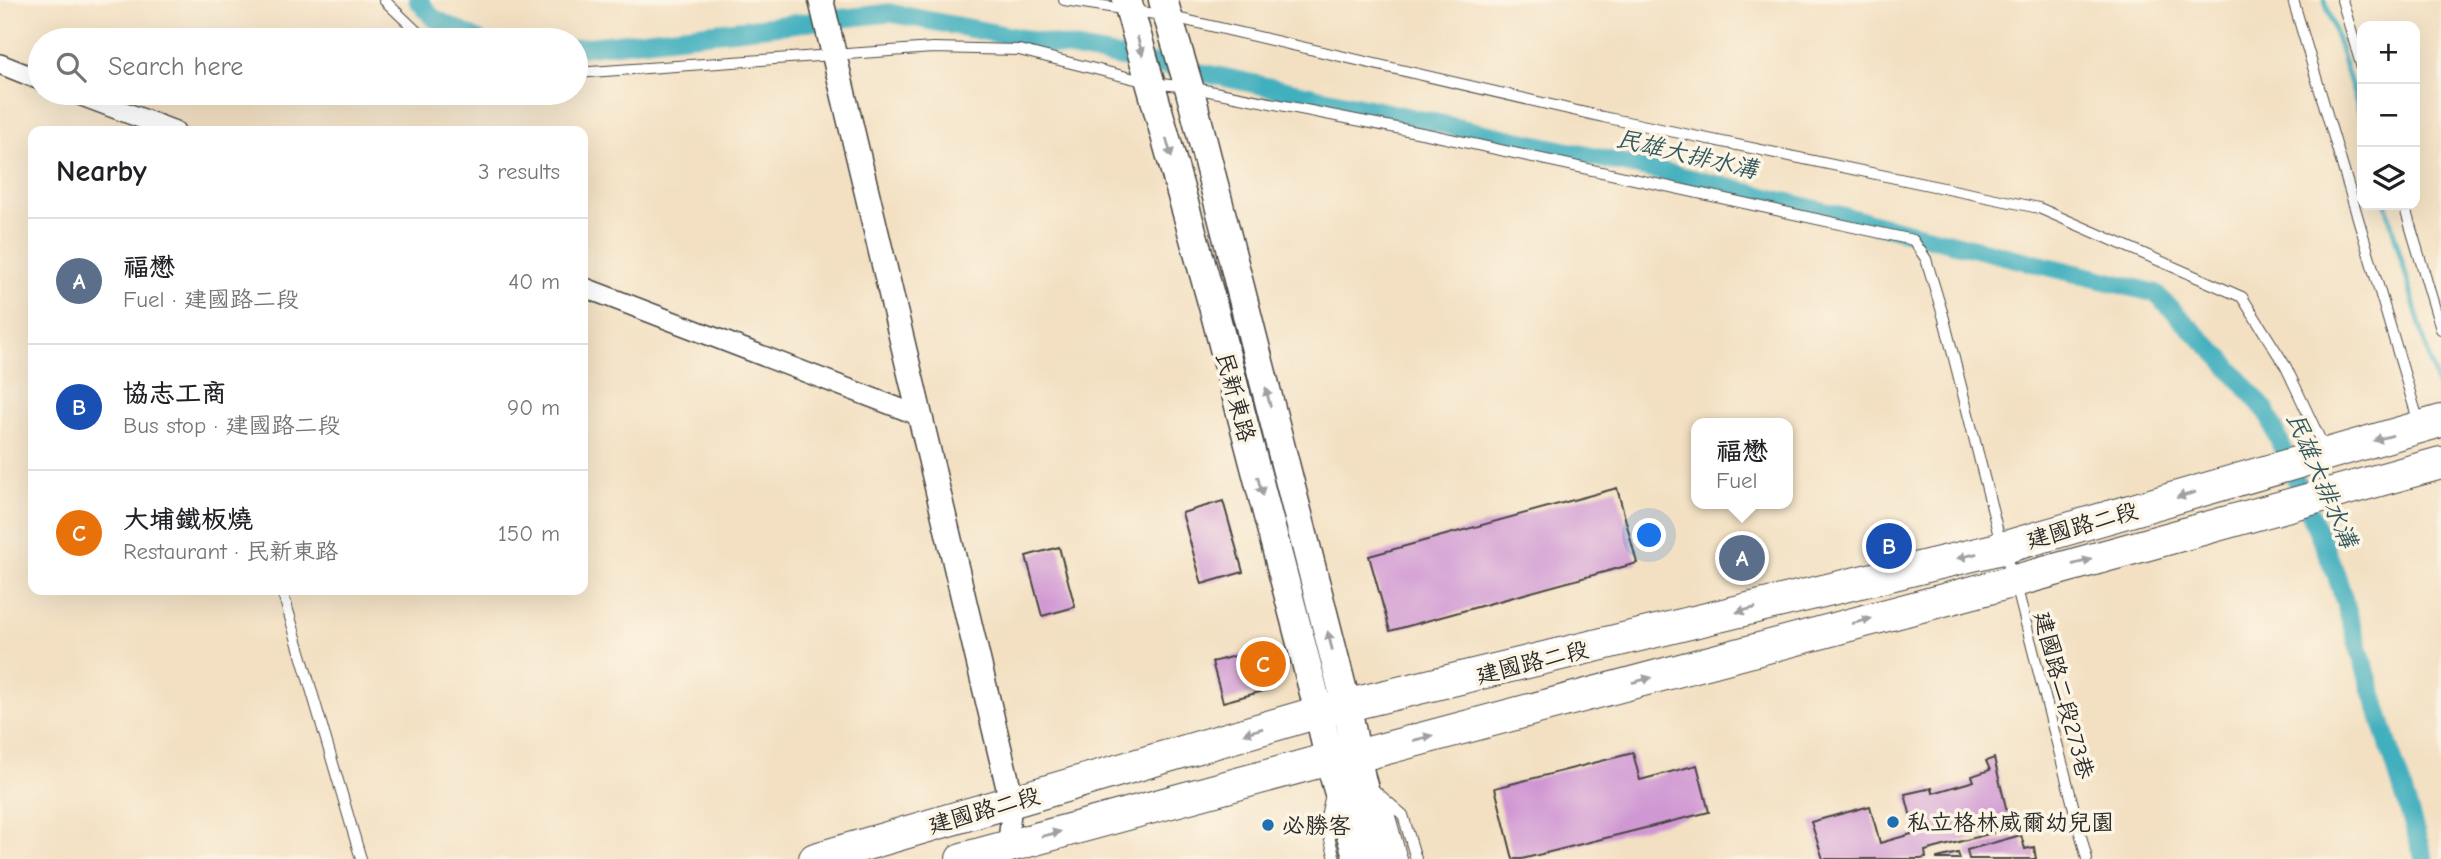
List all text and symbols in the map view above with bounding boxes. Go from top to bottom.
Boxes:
map controls [2357,21,2420,210]
button: + [2357,21,2420,84]
search box [28,28,588,105]
one-way arrow [1136,36,1146,57]
icon: search [52,48,90,86]
text: Search here [108,52,243,82]
button: − [2357,84,2420,147]
water label: 民雄大排水溝 [1614,124,1762,184]
one-way arrow [1164,138,1175,160]
button: layers [2357,147,2420,210]
text: Nearby [56,154,147,189]
text: 3 results [478,158,560,185]
text: 福懋 [123,253,175,283]
text: A [73,268,85,295]
text: 40 m [508,268,560,295]
text: Fuel · 建國路二段 [123,286,299,313]
street label: 民新東路 [1211,349,1260,445]
text: 協志工商 [123,379,227,409]
one-way arrow [1262,386,1273,408]
text: B [72,394,86,421]
text: 90 m [507,394,560,421]
water label: 民雄大排水溝 [2281,408,2364,554]
text: Bus stop · 建國路二段 [123,412,341,439]
popup [1691,418,1793,509]
one-way arrow [2372,433,2393,443]
text: 福懋 [1716,437,1768,467]
text: Fuel [1716,467,1758,494]
one-way arrow [1255,476,1266,498]
one-way arrow [2175,490,2196,500]
street label: 建國路二段 [2023,497,2141,554]
text: 大埔鐵板燒 [123,505,253,535]
your location [1632,518,1666,552]
text: C [72,520,86,547]
text: 150 m [498,520,560,547]
pin: B [1866,520,1912,572]
pin: A [1719,532,1765,584]
text: Restaurant · 民新東路 [123,538,338,565]
one-way arrow [1956,551,1978,562]
one-way arrow [2072,557,2093,567]
one-way arrow [1735,605,1757,616]
street label: 建國路二段273巷 [2028,608,2099,783]
one-way arrow [1852,616,1873,626]
one-way arrow [1324,630,1335,652]
street label: 建國路二段 [1473,635,1591,689]
pin: C [1240,638,1286,690]
one-way arrow [1632,674,1654,685]
one-way arrow [1243,727,1264,737]
one-way arrow [1412,732,1434,743]
street label: 建國路二段 [925,782,1043,839]
place label: 私立格林威爾幼兒園 [1907,809,2114,836]
place label: 必勝客 [1282,812,1351,839]
marker: 私立格林威爾幼兒園 [1885,814,1901,830]
marker: 必勝客 [1260,817,1276,833]
one-way arrow [1041,828,1062,838]

